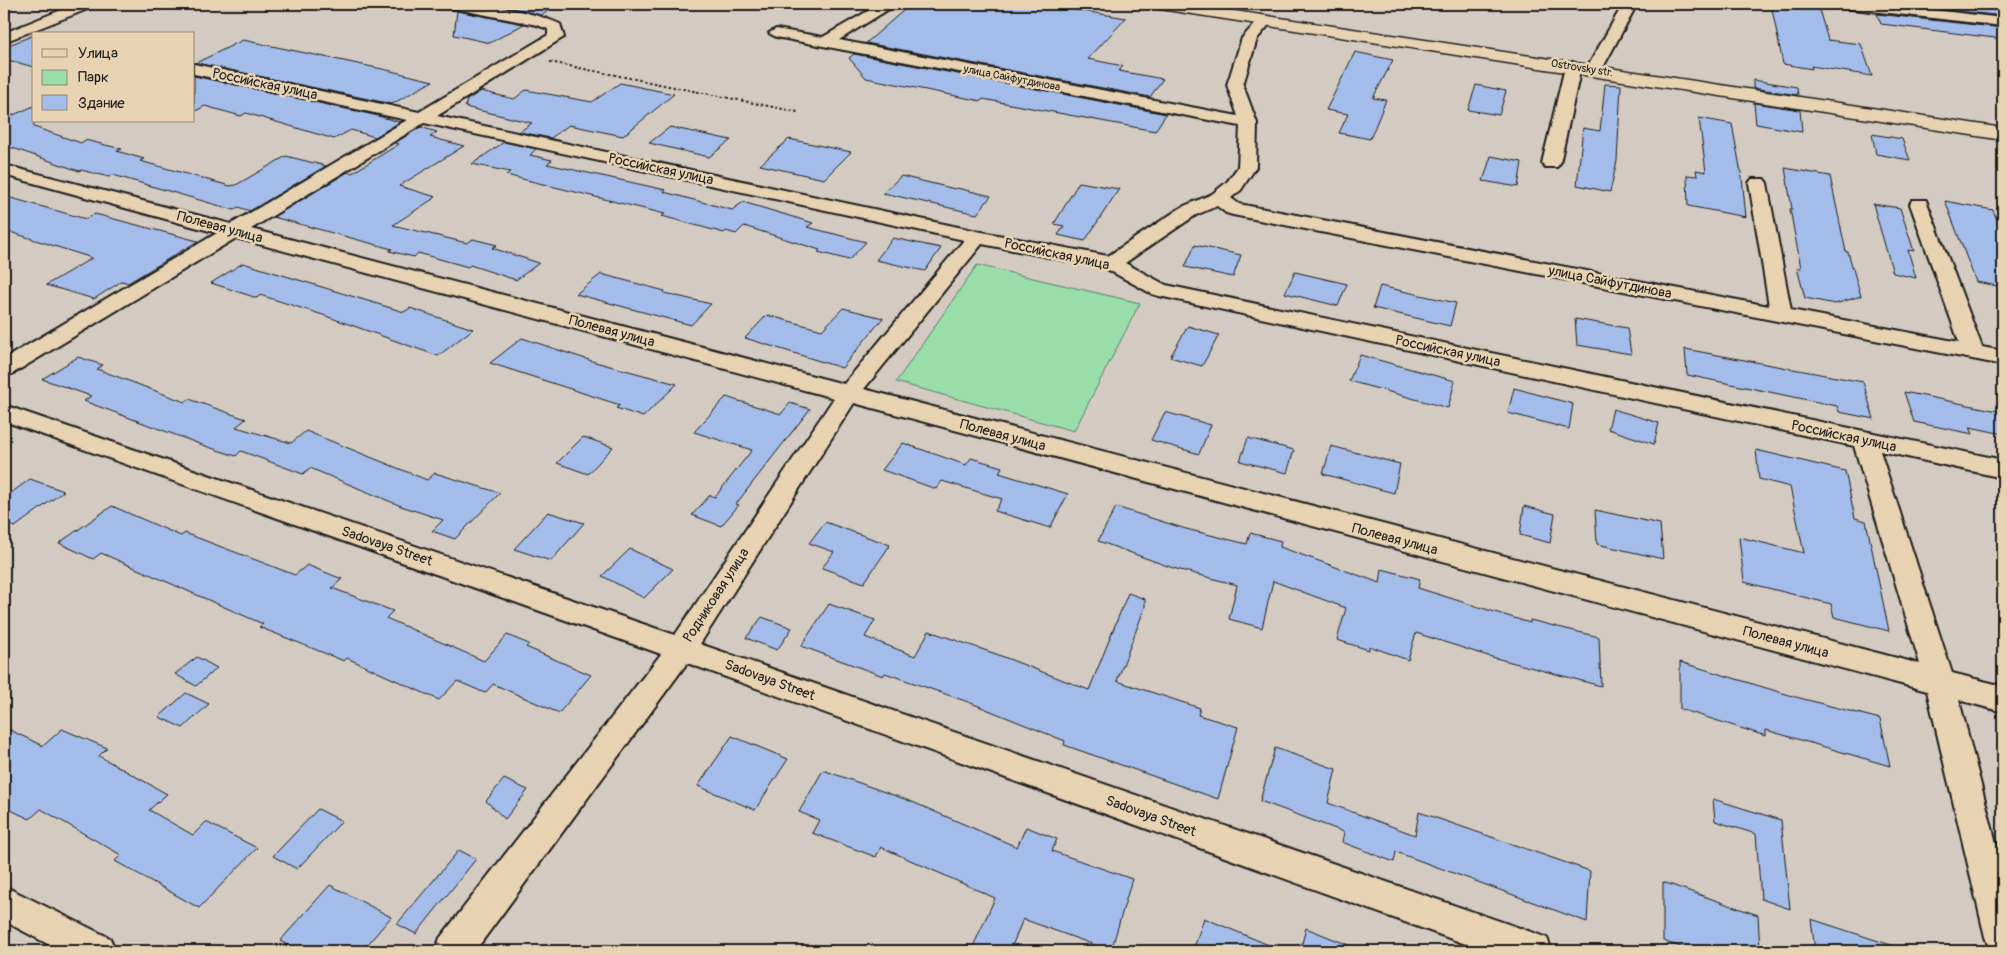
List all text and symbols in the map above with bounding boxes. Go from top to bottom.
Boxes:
legend [32,32,195,122]
text: Улица [78,44,118,63]
street label: Ostrovsky str. [1550,57,1614,79]
street label: улица Сайфутдинова [962,62,1062,94]
street label: Российская улица [211,65,319,103]
text: Парк [78,68,109,87]
text: Здание [78,94,125,113]
street label: Российская улица [607,150,715,188]
street label: Полевая улица [175,207,265,247]
street label: Российская улица [1003,235,1111,273]
street label: улица Сайфутдинова [1546,262,1673,302]
street label: Полевая улица [567,311,657,351]
street label: Российская улица [1394,332,1502,370]
street label: Полевая улица [958,415,1048,455]
street label: Российская улица [1790,417,1898,455]
street label: Полевая улица [1350,519,1440,559]
street label: Sadovaya Street [339,522,435,570]
street label: Родниковая улица [679,545,753,645]
street label: Полевая улица [1741,622,1831,662]
street label: Sadovaya Street [722,656,818,704]
street label: Sadovaya Street [1103,792,1199,840]

